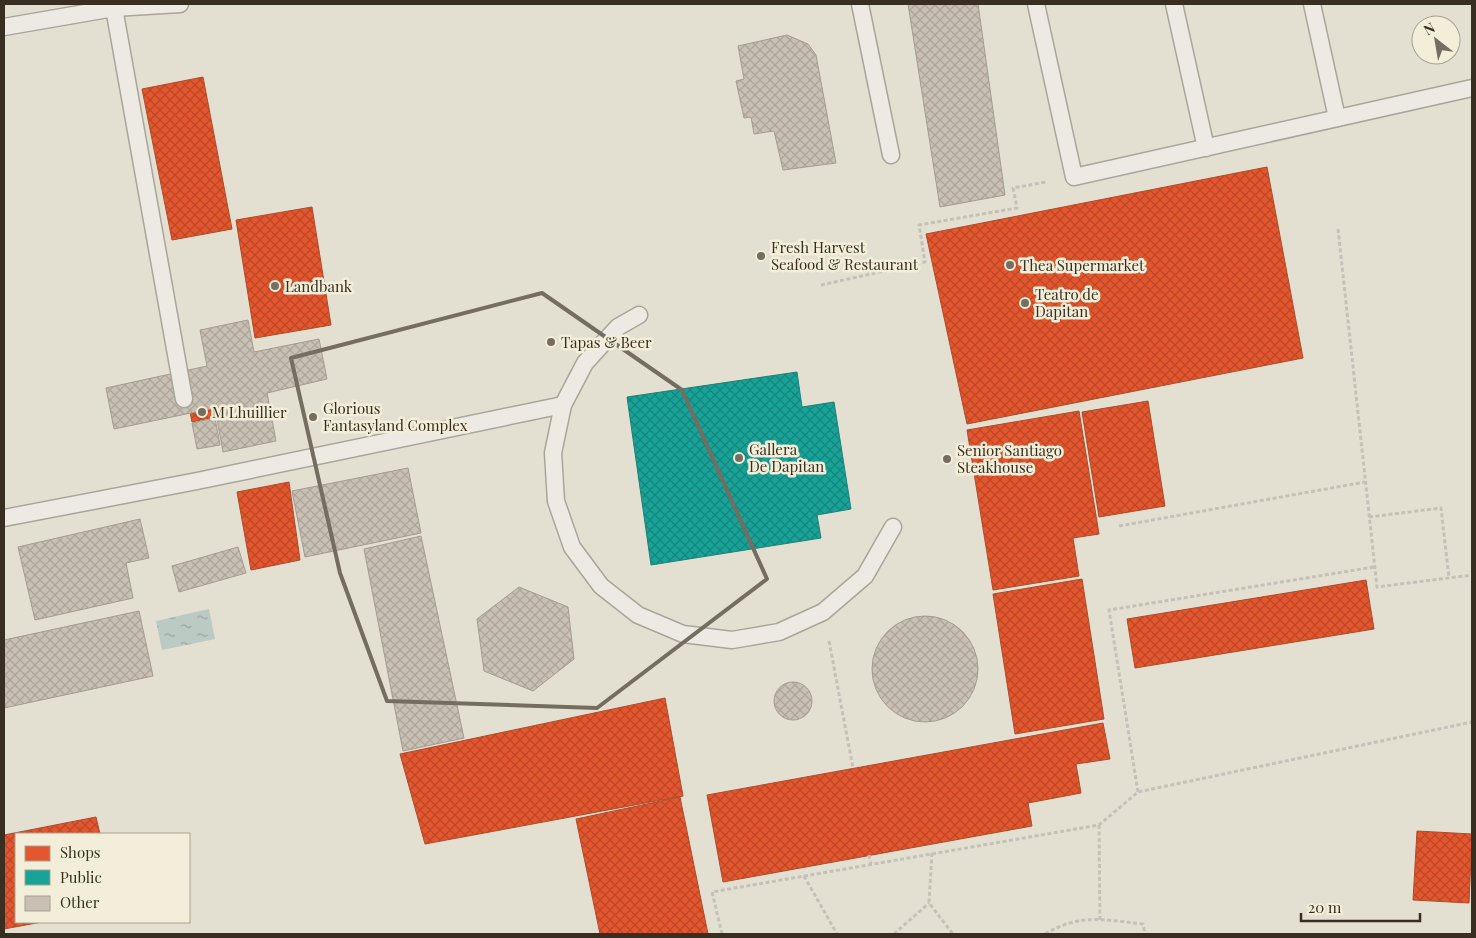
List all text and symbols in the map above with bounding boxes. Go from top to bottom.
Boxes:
north arrow [1411,15,1461,65]
text: N [1420,18,1438,39]
place label: Fresh Harvest Seafood & Restaurant [771,237,919,274]
marker: Fresh Harvest Seafood & Restaurant [755,250,767,262]
place label: Thea Supermarket [1020,255,1145,275]
marker: Thea Supermarket [1004,259,1016,271]
place label: Landbank [285,276,353,296]
marker: Landbank [269,280,281,292]
place label: Teatro de Dapitan [1035,284,1099,321]
marker: Teatro de Dapitan [1019,297,1031,309]
place label: Tapas & Beer [561,332,652,352]
marker: Tapas & Beer [545,336,557,348]
place label: Glorious Fantasyland Complex [323,398,468,435]
place label: M Lhuillier [212,402,287,422]
marker: M Lhuillier [196,406,208,418]
marker: Glorious Fantasyland Complex [307,411,319,423]
place label: Gallera De Dapitan [749,439,824,476]
place label: Senior Santiago Steakhouse [957,440,1062,477]
marker: Gallera De Dapitan [733,452,745,464]
marker: Senior Santiago Steakhouse [941,453,953,465]
legend [15,833,190,923]
text: Shops [60,842,101,862]
text: Public [60,867,102,887]
scale bar [1301,890,1420,922]
text: Other [60,892,100,912]
text: 20 m [1308,897,1342,917]

